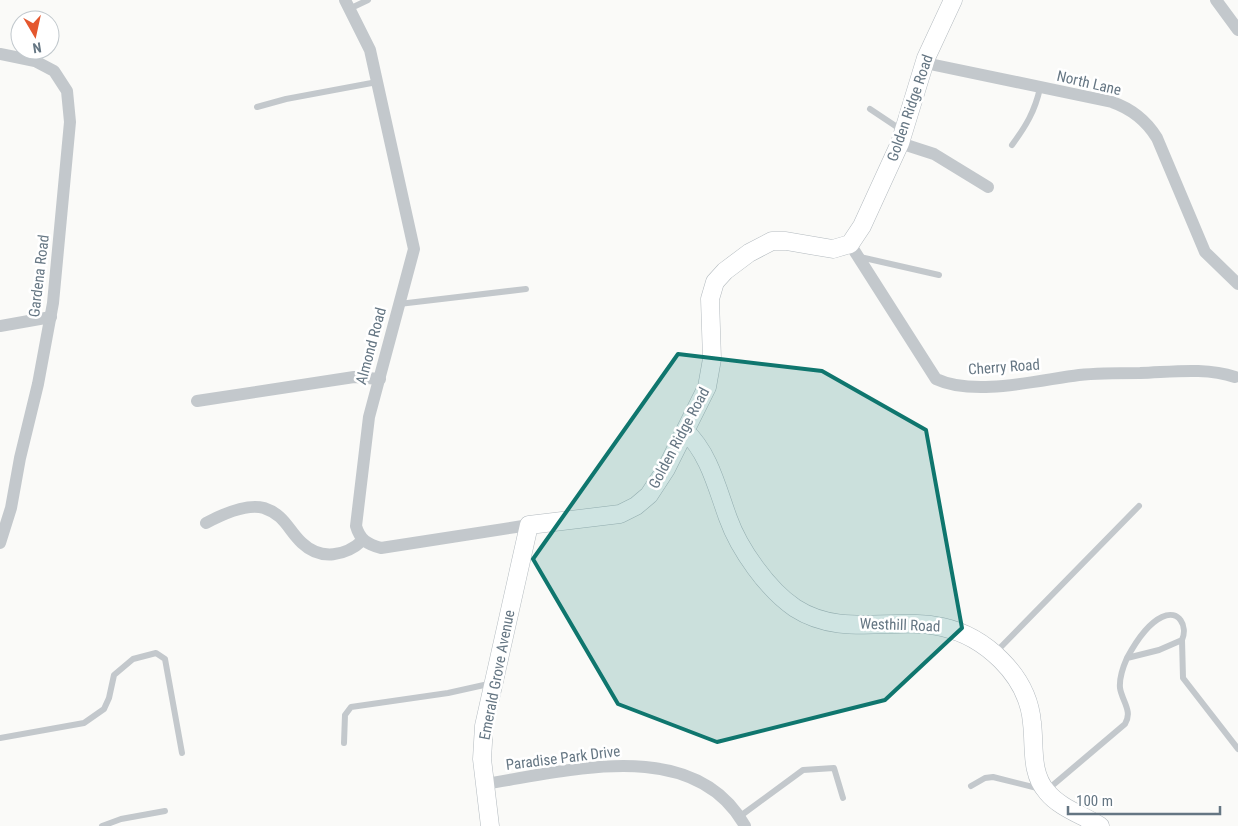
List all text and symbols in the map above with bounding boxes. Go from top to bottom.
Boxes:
north arrow [10,10,60,60]
text: N [32,39,43,56]
street label: Golden Ridge Road [883,52,937,164]
street label: North Lane [1055,67,1123,99]
street label: Gardena Road [25,234,53,318]
street label: Almond Road [352,305,390,387]
street label: Cherry Road [968,356,1040,378]
street label: Golden Ridge Road [645,384,713,492]
street label: Emerald Grove Avenue [476,608,518,742]
street label: Westhill Road [859,615,941,635]
street label: Paradise Park Drive [505,742,621,774]
scale bar [1068,784,1220,816]
text: 100 m [1076,792,1113,810]

